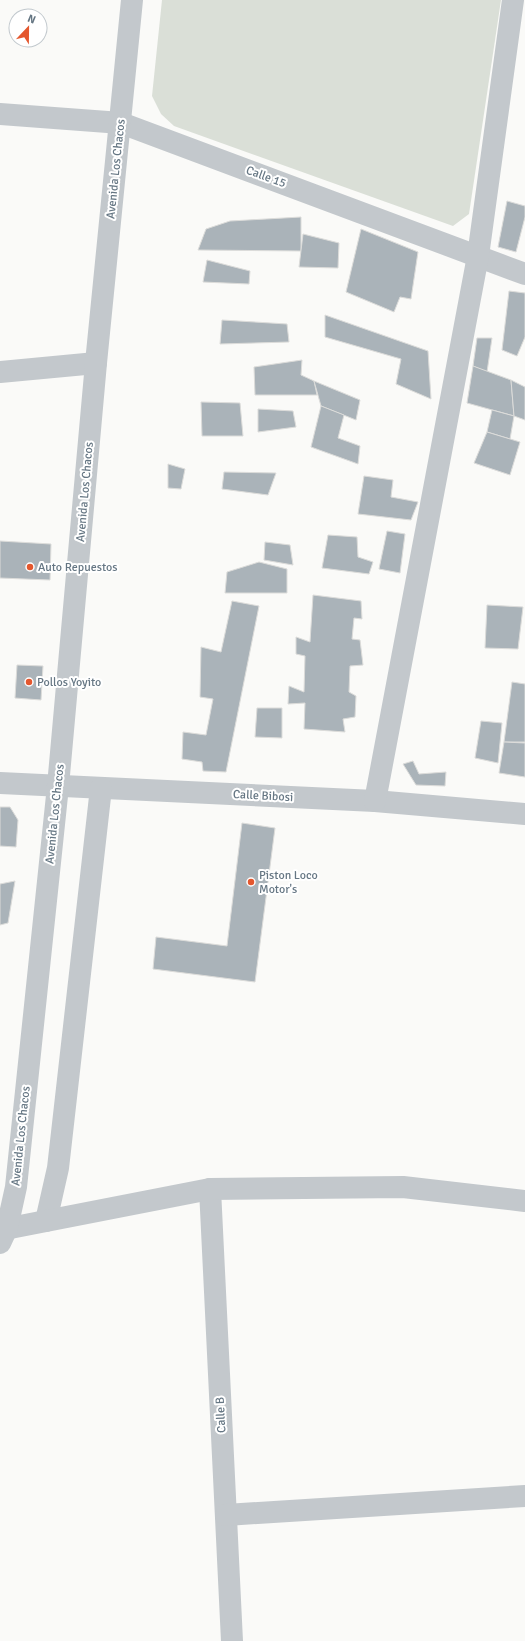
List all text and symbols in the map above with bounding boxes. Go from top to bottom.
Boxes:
north arrow [8,8,48,48]
text: N [26,12,38,27]
street label: Avenida Los Chacos [103,118,129,220]
street label: Calle 15 [244,163,288,191]
street label: Avenida Los Chacos [73,441,97,543]
place label: Auto Repuestos [38,560,118,575]
marker: Auto Repuestos [25,562,35,572]
place label: Pollos Yoyito [37,675,101,690]
marker: Pollos Yoyito [24,677,34,687]
street label: Avenida Los Chacos [42,763,68,865]
street label: Calle Bibosi [232,787,294,805]
place label: Piston Loco Motor's [259,868,318,897]
marker: Piston Loco Motor's [246,877,256,887]
street label: Avenida Los Chacos [8,1085,34,1187]
street label: Calle B [213,1397,229,1433]

